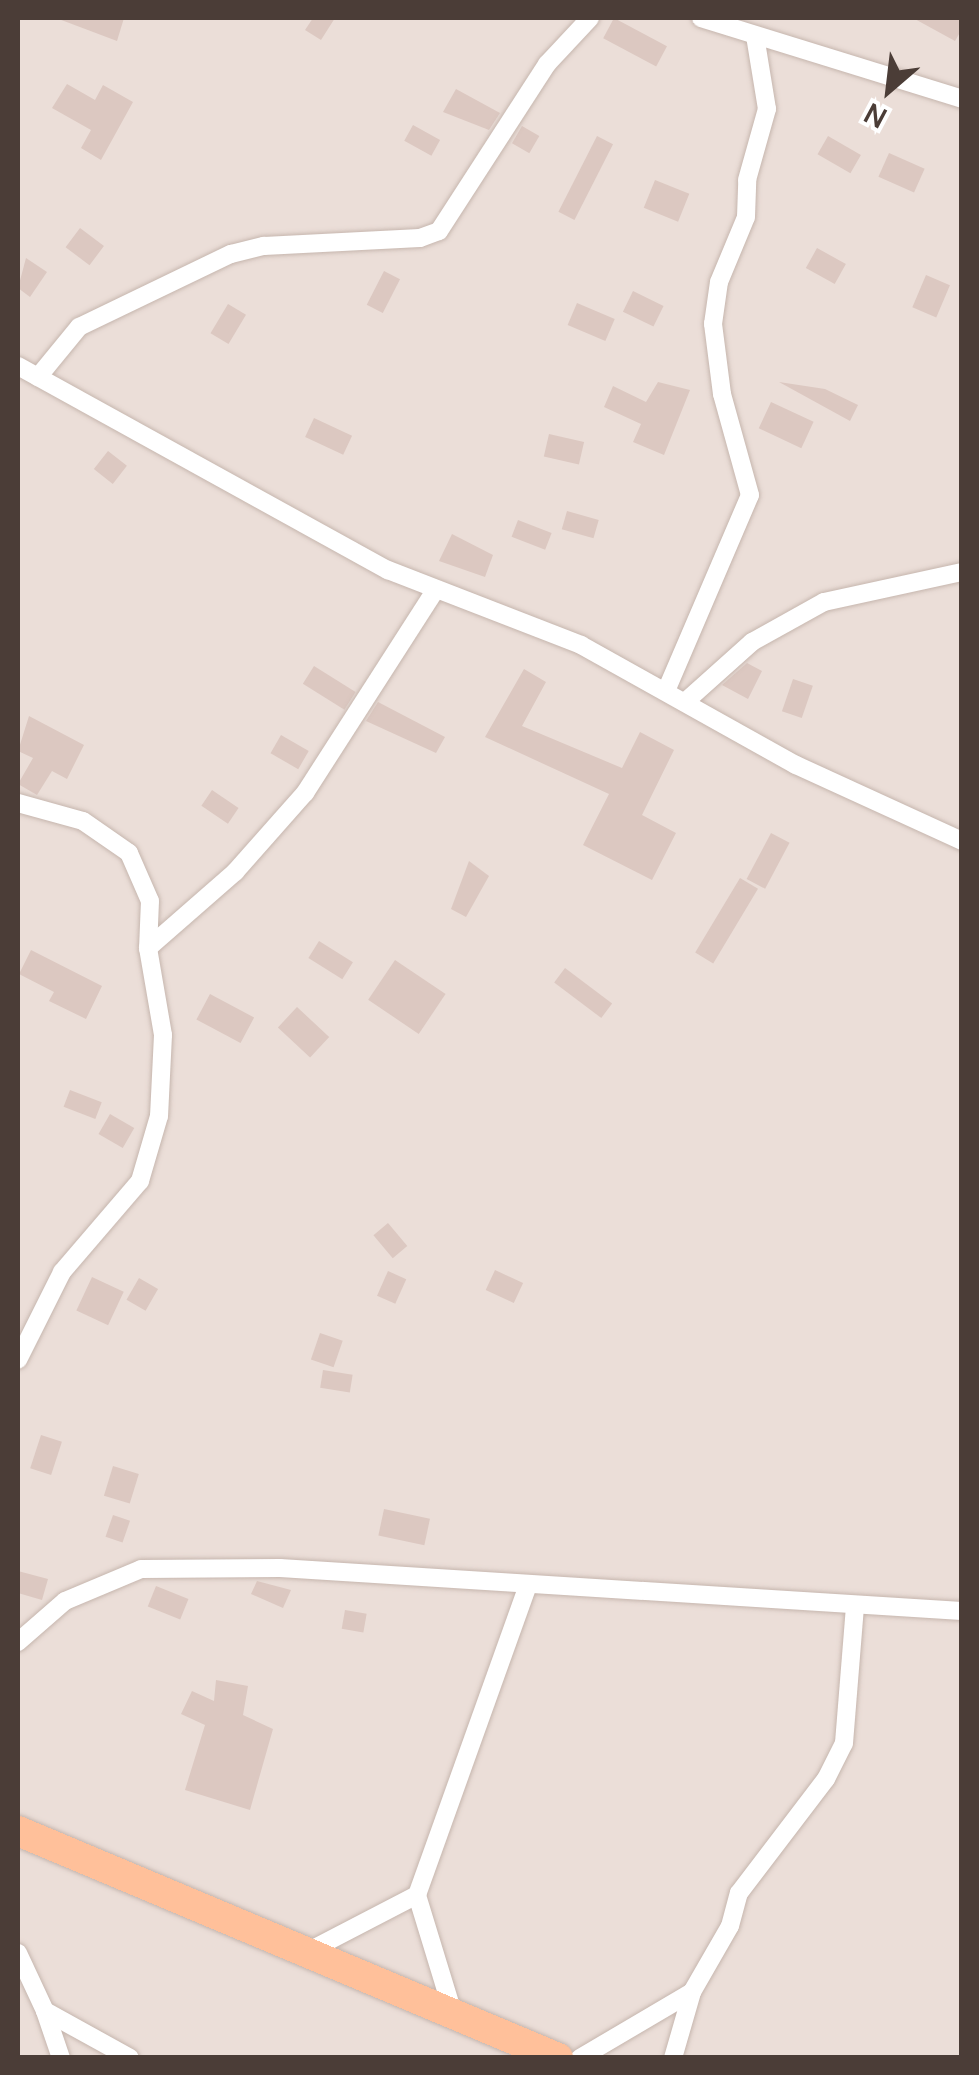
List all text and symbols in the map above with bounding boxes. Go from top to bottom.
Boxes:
north arrow [839,40,939,140]
text: N [857,95,893,138]

